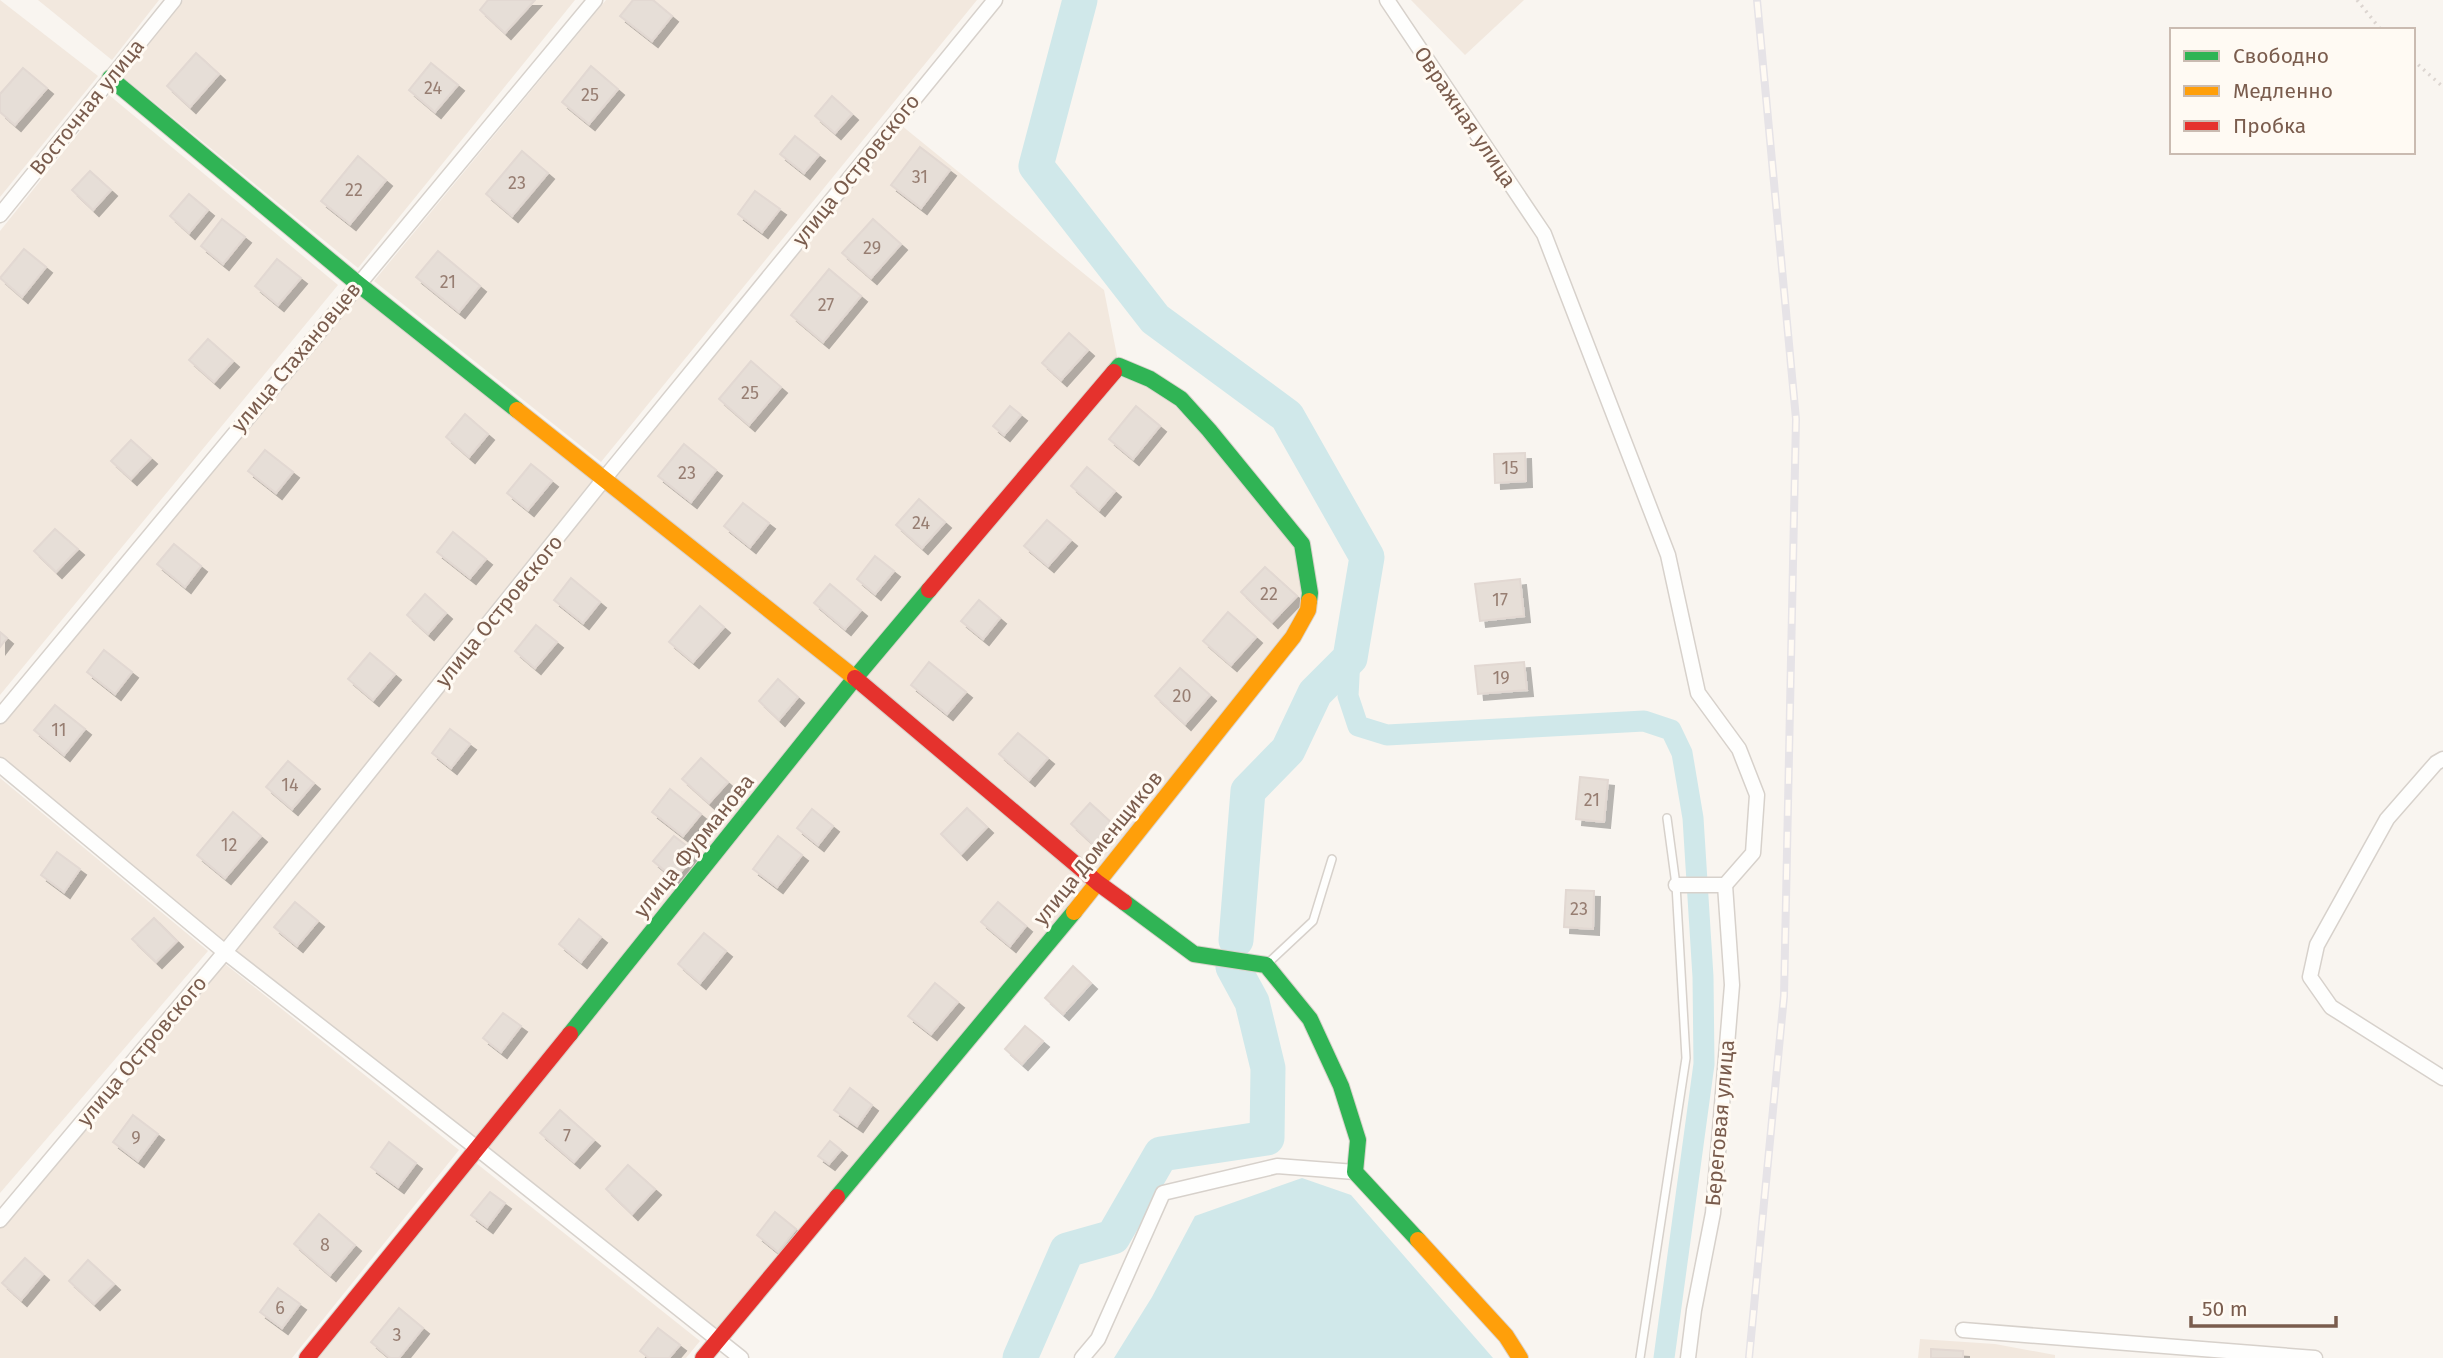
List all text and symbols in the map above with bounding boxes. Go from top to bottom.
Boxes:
legend [2170,28,2415,154]
street label: Восточная улица [24,34,150,180]
street label: Овражная улица [1408,41,1522,193]
text: Свободно [2233,43,2329,69]
house number: 24 [424,77,442,99]
text: Медленно [2233,78,2333,104]
house number: 25 [581,84,599,106]
street label: улица Островского [787,89,925,251]
text: Пробка [2233,113,2306,139]
house number: 31 [912,166,928,188]
house number: 23 [508,172,526,194]
house number: 22 [345,179,363,201]
house number: 29 [863,237,881,259]
house number: 21 [440,271,456,293]
street label: улица Стахановцев [226,277,366,437]
house number: 27 [818,294,834,316]
house number: 25 [741,382,759,404]
house number: 15 [1502,457,1518,479]
house number: 23 [678,462,696,484]
house number: 24 [912,512,930,534]
street label: улица Островского [430,530,568,692]
house number: 22 [1260,583,1278,605]
house number: 17 [1492,589,1508,611]
house number: 19 [1492,667,1510,689]
house number: 20 [1173,685,1191,707]
house number: 11 [51,719,67,741]
street label: улица Доменщиков [1028,765,1168,931]
street label: улица Фурманова [628,769,760,923]
house number: 14 [281,774,299,796]
house number: 21 [1584,789,1600,811]
house number: 12 [221,834,237,856]
house number: 23 [1570,898,1588,920]
street label: улица Островского [71,970,213,1132]
street label: Береговая улица [1700,1039,1740,1207]
house number: 7 [563,1125,571,1147]
house number: 9 [131,1127,141,1149]
house number: 8 [320,1234,330,1256]
scale bar [2191,1284,2336,1328]
text: 50 m [2202,1296,2248,1322]
house number: 6 [275,1297,285,1319]
house number: 3 [393,1324,401,1346]

